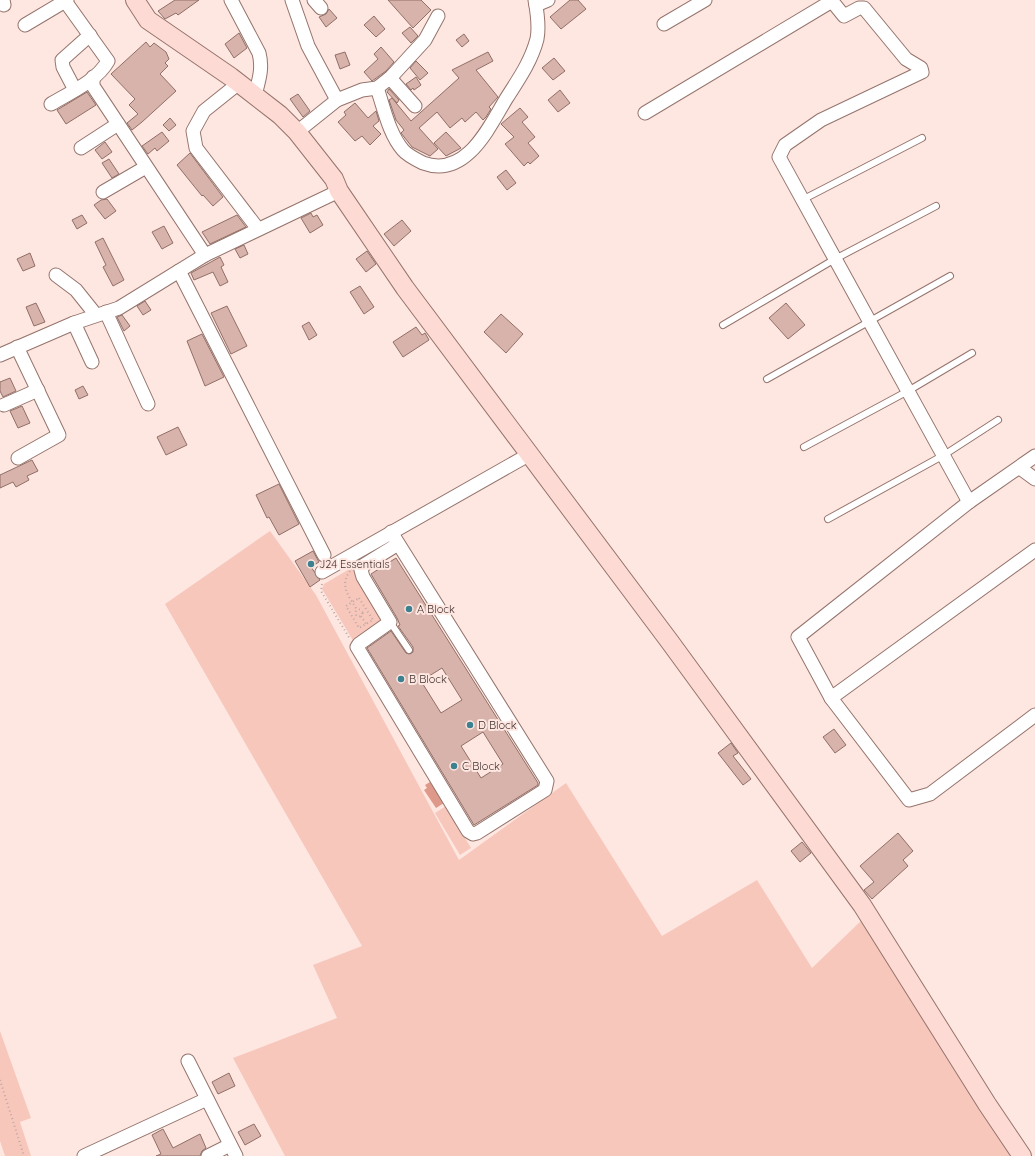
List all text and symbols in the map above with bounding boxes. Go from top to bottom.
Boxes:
place label: J24 Essentials [319,557,390,571]
marker: J24 Essentials [306,559,316,569]
place label: A Block [417,602,455,616]
marker: A Block [404,604,414,614]
place label: B Block [409,672,447,686]
marker: B Block [396,674,406,684]
place label: D Block [478,718,517,732]
marker: D Block [465,720,475,730]
place label: C Block [462,759,500,773]
marker: C Block [449,761,459,771]

